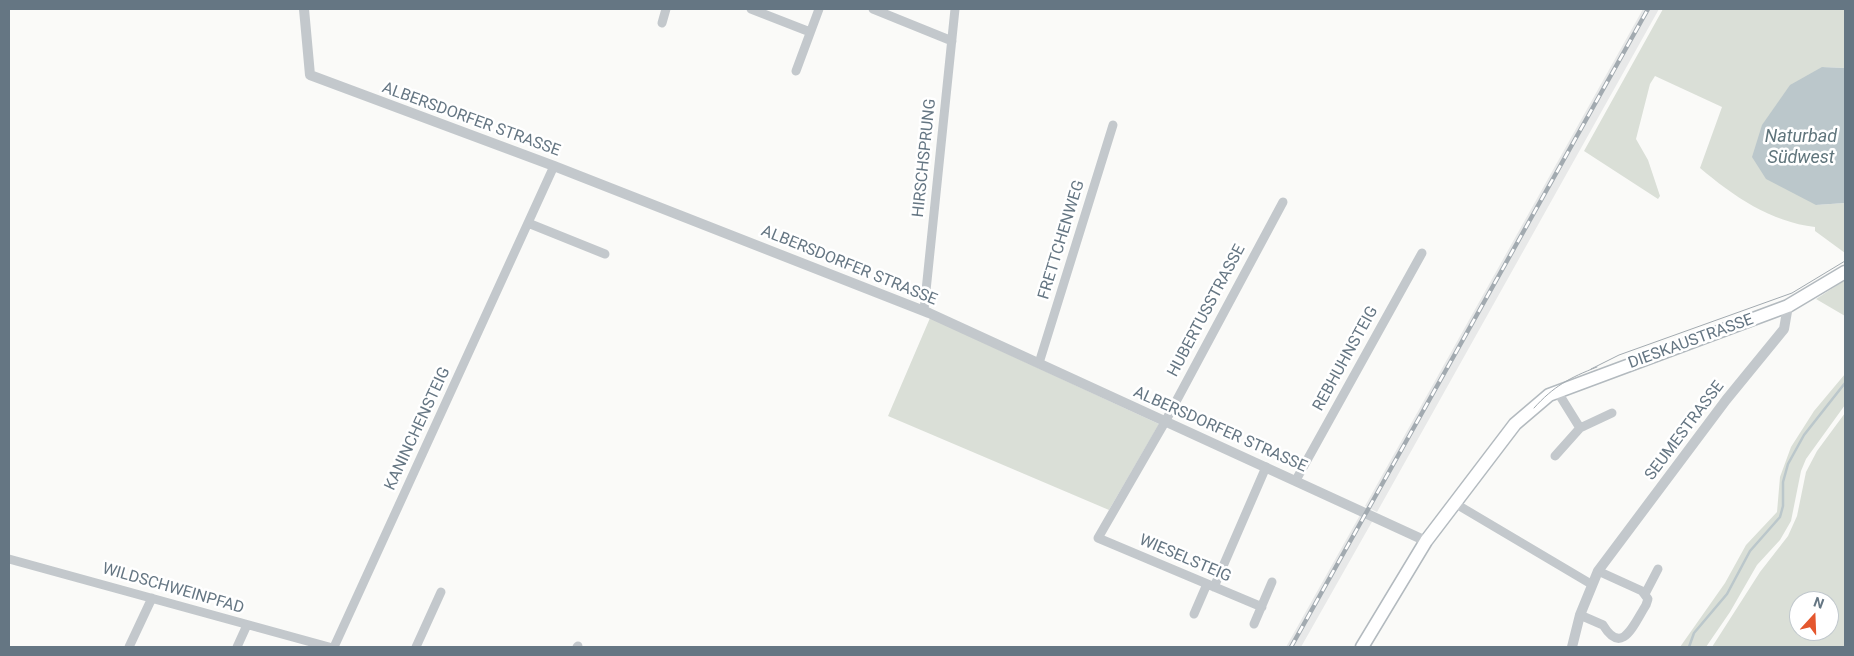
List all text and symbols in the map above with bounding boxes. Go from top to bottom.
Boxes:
street label: ALBERSDORFER STRASSE [379,79,563,161]
street label: HIRSCHSPRUNG [909,98,941,218]
water label: Naturbad Südwest [1765,126,1837,168]
street label: FRETTCHENWEG [1035,178,1089,302]
street label: ALBERSDORFER STRASSE [758,222,940,310]
street label: HUBERTUSSTRASSE [1164,242,1250,380]
street label: REBHUHNSTEIG [1309,303,1383,415]
street label: DIESKAUSTRASSE [1626,310,1756,374]
street label: KANINCHENSTEIG [381,364,455,494]
street label: SEUMESTRASSE [1641,378,1729,484]
street label: ALBERSDORFER STRASSE [1130,383,1310,477]
street label: WIESELSTEIG [1136,531,1234,587]
street label: WILDSCHWEINPFAD [100,560,246,618]
north arrow [1789,591,1839,641]
text: N [1811,594,1826,612]

